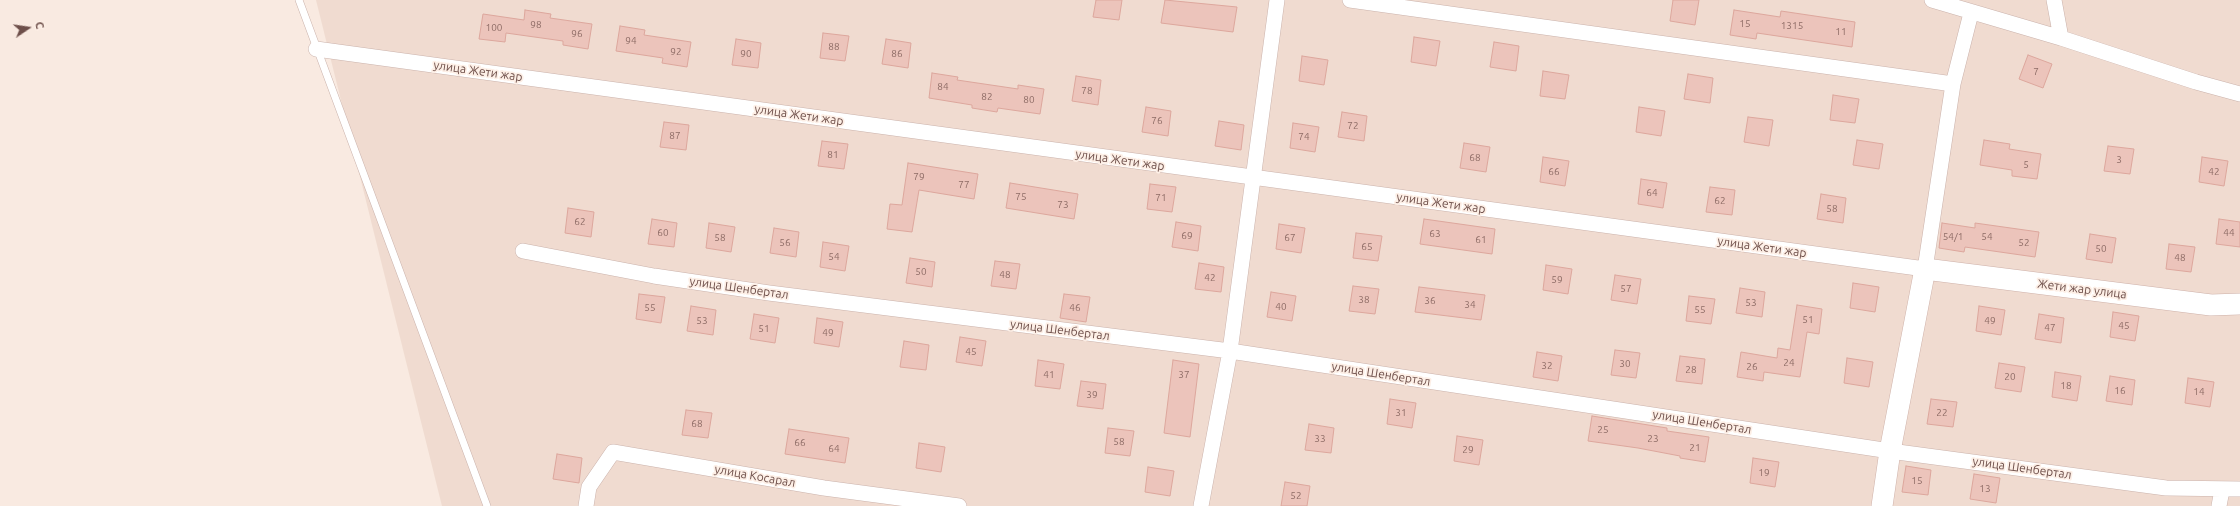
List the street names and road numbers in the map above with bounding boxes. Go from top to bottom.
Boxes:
street label: улица Жети жар [433,58,523,84]
street label: улица Жети жар [754,102,844,128]
street label: улица Жети жар [1075,147,1165,173]
street label: улица Жети жар [1396,190,1486,216]
street label: улица Жети жар [1717,234,1807,260]
street label: улица Шенбертал [688,274,790,302]
street label: Жети жар улица [2037,276,2127,302]
street label: улица Шенбертал [1009,317,1111,343]
street label: улица Шенбертал [1330,359,1432,389]
street label: улица Шенбертал [1651,407,1753,437]
street label: улица Шенбертал [1971,454,2073,482]
street label: улица Косарал [714,462,796,490]

